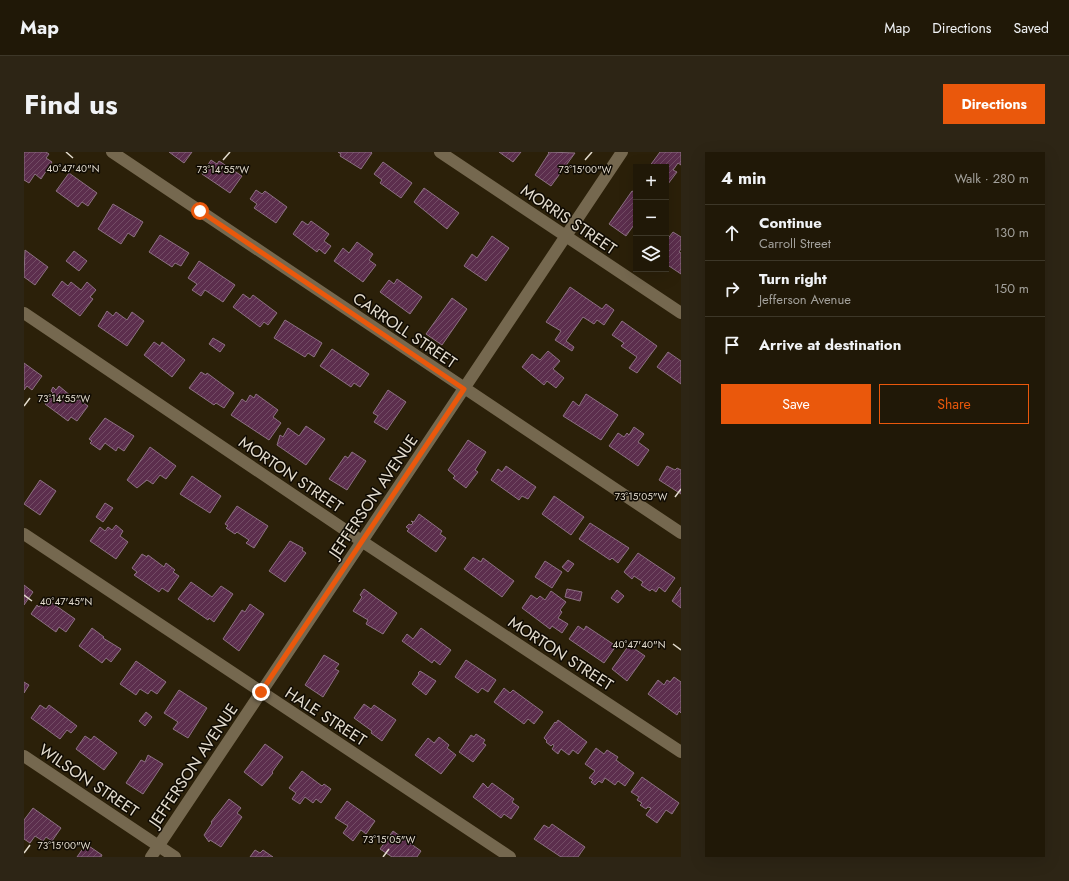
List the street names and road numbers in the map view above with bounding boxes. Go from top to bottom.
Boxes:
street label: MORRIS STREET [516,179,622,260]
street label: CARROLL STREET [348,287,462,374]
street label: JEFFERSON AVENUE [322,430,423,564]
street label: MORTON STREET [234,431,348,518]
street label: MORTON STREET [504,611,618,696]
street label: HALE STREET [280,681,371,752]
street label: JEFFERSON AVENUE [142,699,243,833]
street label: WILSON STREET [34,739,144,823]

